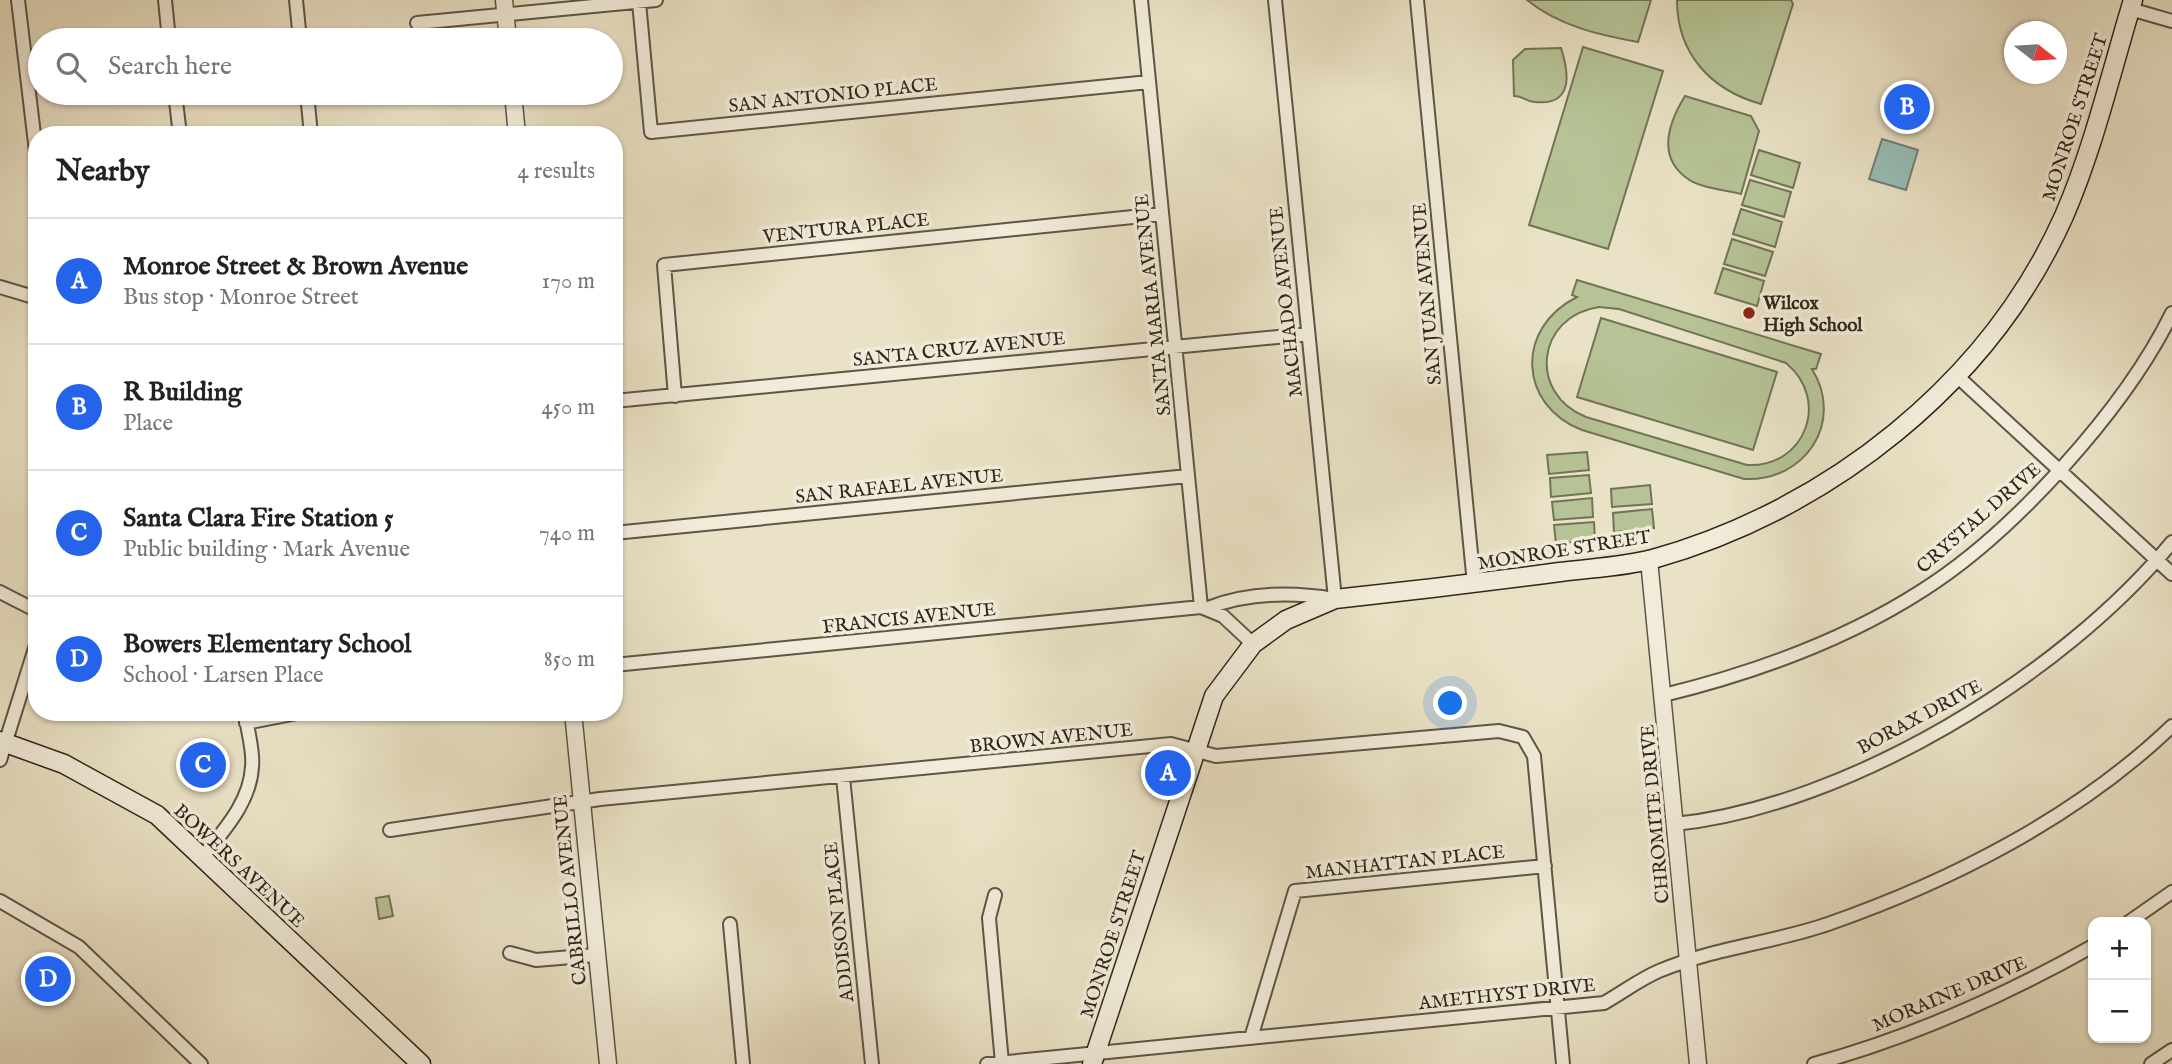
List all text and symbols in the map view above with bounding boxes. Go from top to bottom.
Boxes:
north arrow [2004,21,2067,84]
search box [28,28,623,105]
street label: MONROE STREET [2038,31,2114,204]
icon: search [52,48,90,86]
text: Search here [108,50,232,83]
street label: SAN ANTONIO PLACE [728,73,939,119]
pin: B [1884,81,1930,133]
text: Nearby [56,153,149,191]
text: 4 results [517,157,595,186]
street label: SANTA MARIA AVENUE [1130,193,1178,417]
street label: SAN JUAN AVENUE [1408,202,1448,386]
street label: MACHADO AVENUE [1265,205,1309,398]
street label: VENTURA PLACE [761,208,931,250]
text: Monroe Street & Brown Avenue [123,250,468,283]
text: A [71,267,87,296]
text: 170 m [542,267,595,296]
text: Bus stop · Monroe Street [123,283,359,312]
place label: Wilcox High School [1762,292,1863,338]
marker: Wilcox High School [1741,305,1757,321]
street label: SANTA CRUZ AVENUE [852,327,1067,373]
text: R Building [123,376,242,409]
text: B [71,393,87,422]
text: 450 m [541,393,595,422]
text: Place [123,409,173,438]
street label: CRYSTAL DRIVE [1912,458,2047,579]
street label: SAN RAFAEL AVENUE [794,464,1004,510]
text: Santa Clara Fire Station 5 [123,502,393,535]
text: C [71,519,87,548]
text: 740 m [539,519,595,548]
street label: MONROE STREET [1476,525,1653,576]
text: Public building · Mark Avenue [123,535,410,564]
street label: FRANCIS AVENUE [821,598,997,640]
text: Bowers Elementary School [123,628,411,661]
text: D [70,645,88,674]
text: 850 m [544,645,595,674]
text: School · Larsen Place [123,661,324,690]
street label: BORAX DRIVE [1853,675,1986,761]
your location [1433,686,1467,720]
street label: BROWN AVENUE [968,718,1134,759]
street label: CHROMITE DRIVE [1636,723,1676,904]
pin: C [180,739,226,791]
pin: A [1145,747,1191,799]
street label: CABRILLO AVENUE [549,793,593,986]
street label: BOWERS AVENUE [168,799,309,934]
street label: ADDISON PLACE [820,841,860,1004]
street label: MANHATTAN PLACE [1304,841,1506,885]
street label: MONROE STREET [1076,848,1152,1021]
map controls [2088,917,2151,1043]
button: + [2088,917,2151,980]
street label: MORAINE DRIVE [1869,951,2031,1038]
pin: D [25,953,71,1005]
street label: AMETHYST DRIVE [1417,974,1597,1016]
button: − [2088,980,2151,1043]

